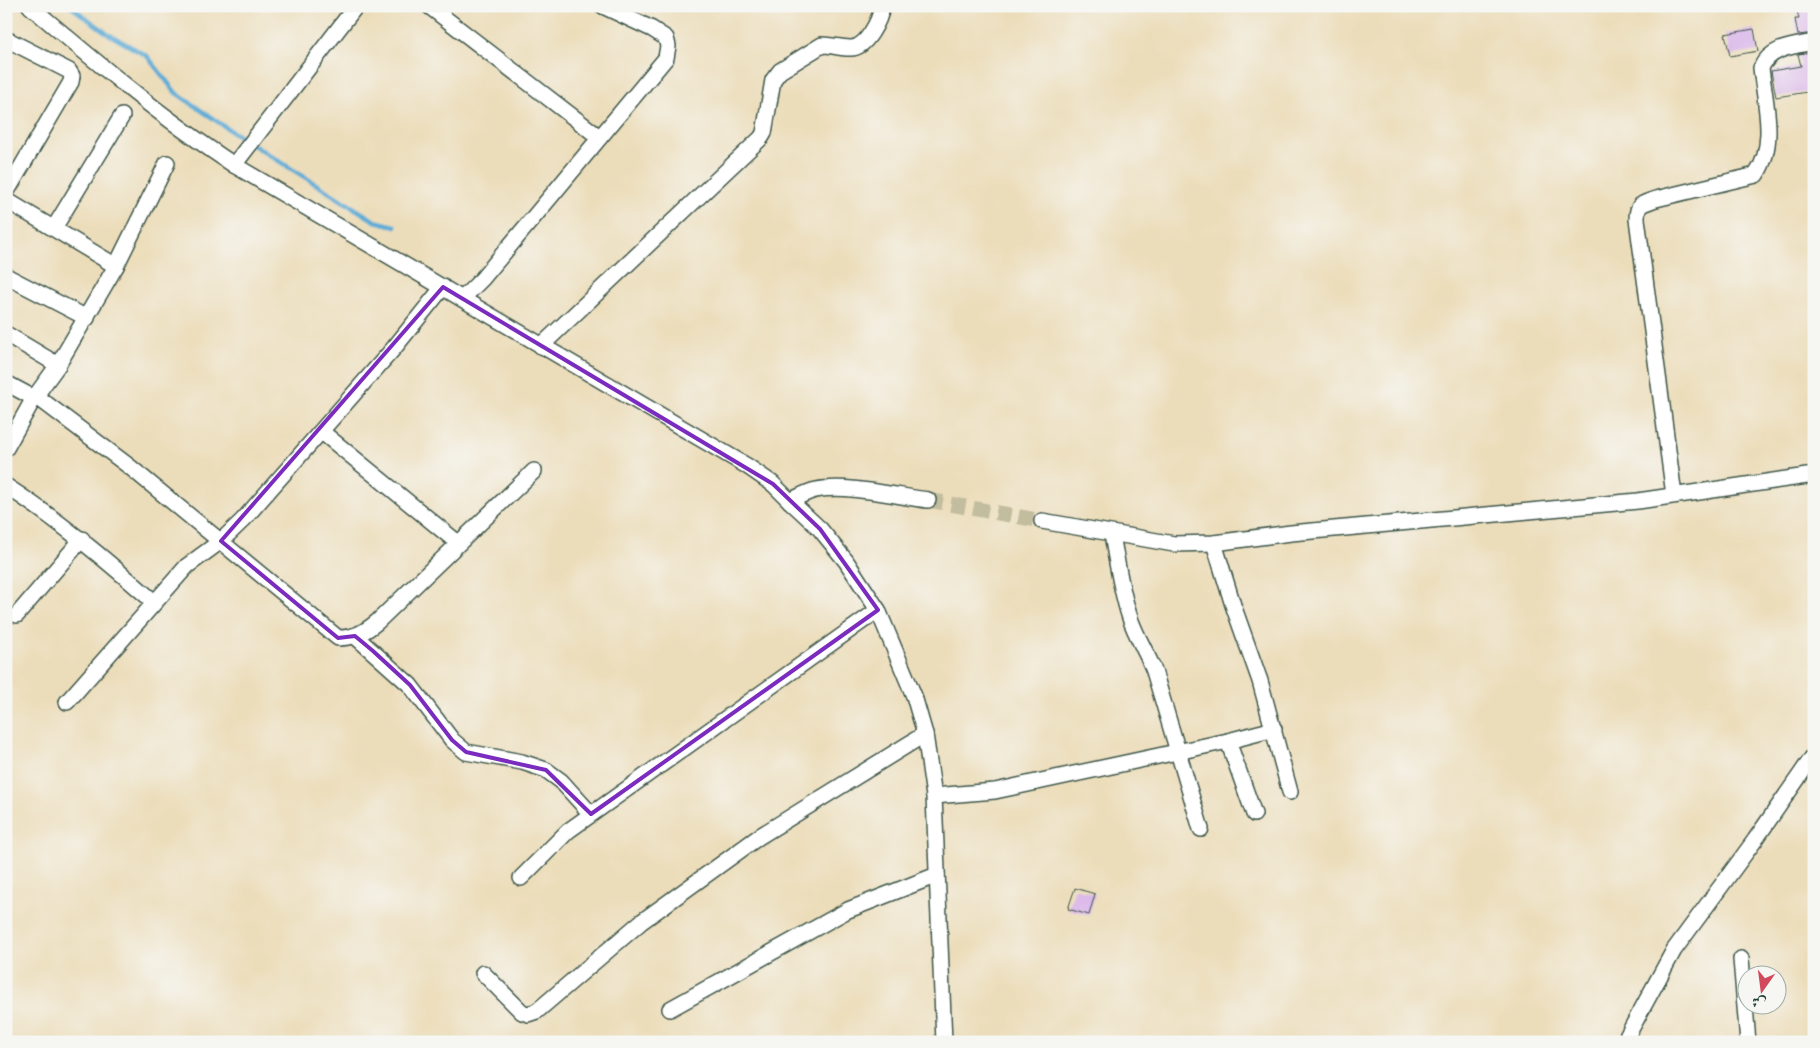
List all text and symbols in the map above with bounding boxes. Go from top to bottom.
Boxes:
north arrow [1738,966,1788,1016]
text: ش [1750,992,1768,1012]

